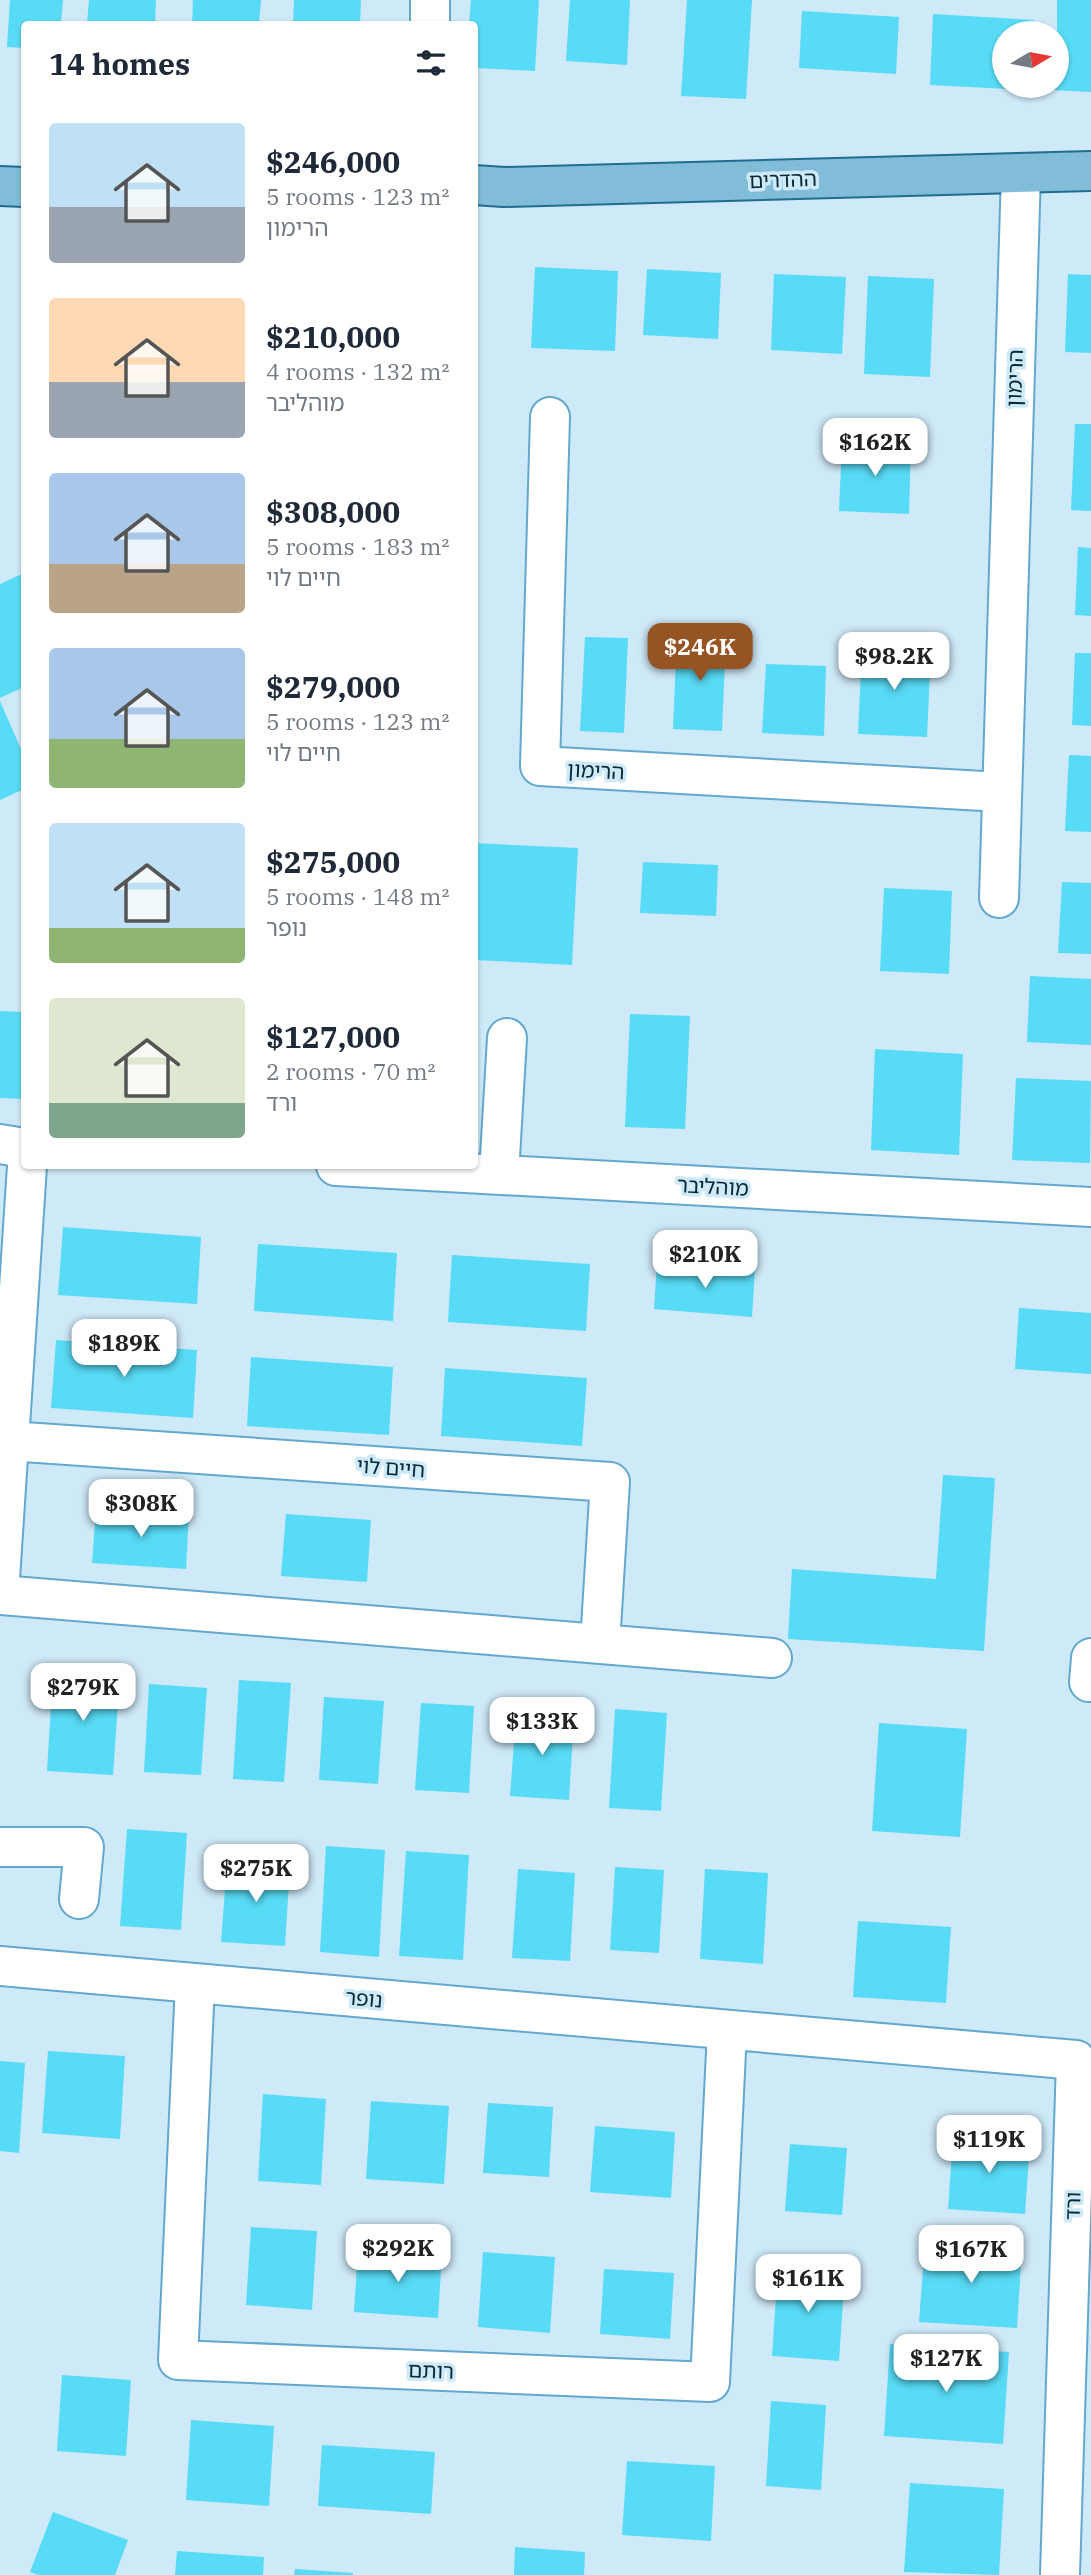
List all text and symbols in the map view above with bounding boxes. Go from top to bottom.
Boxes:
north arrow [992,21,1069,98]
map controls [992,21,1069,98]
text: 14 homes [49,44,190,83]
icon: filters [412,44,450,82]
text: $246,000 [266,142,400,181]
icon: home [105,151,189,235]
street label: ההדרים [749,164,817,194]
text: 5 rooms · 123 m² [266,181,449,211]
text: הרימון [266,212,329,242]
text: $210,000 [266,317,400,356]
icon: home [105,326,189,410]
street label: הרימון [999,349,1029,407]
text: 4 rooms · 132 m² [266,356,449,386]
text: מוהליבר [266,387,344,417]
pin: $162K [826,419,924,478]
text: $162K [839,426,911,456]
text: $308,000 [266,492,400,531]
icon: home [105,501,189,585]
text: 5 rooms · 183 m² [266,531,449,561]
text: חיים לוי [266,562,341,592]
pin: $246K [651,624,749,683]
text: $246K [664,631,736,661]
pin: $98.2K [837,632,951,692]
text: $98.2K [854,640,934,670]
text: $279,000 [266,667,400,706]
icon: home [105,676,189,760]
text: 5 rooms · 123 m² [266,706,449,736]
text: חיים לוי [266,737,341,767]
street label: הרימון [567,755,625,785]
text: $275,000 [266,842,400,881]
icon: home [105,851,189,935]
text: 5 rooms · 148 m² [266,881,449,911]
text: נופר [266,912,307,942]
text: $127,000 [266,1017,400,1056]
icon: home [105,1026,189,1110]
text: 2 rooms · 70 m² [266,1056,436,1086]
text: ורד [266,1087,297,1117]
street label: מוהליבר [677,1170,750,1202]
pin: $210K [656,1230,754,1290]
text: $210K [669,1238,741,1268]
pin: $189K [75,1320,173,1379]
text: $189K [88,1327,160,1357]
street label: חיים לוי [356,1451,426,1483]
pin: $308K [92,1480,190,1539]
text: $308K [105,1487,177,1517]
pin: $279K [34,1664,132,1723]
text: $279K [47,1671,119,1701]
pin: $133K [493,1698,591,1757]
text: $133K [506,1705,578,1735]
pin: $275K [207,1844,305,1904]
text: $275K [220,1852,292,1882]
street label: נופר [344,1982,384,2014]
pin: $119K [940,2116,1038,2175]
text: $119K [953,2123,1025,2153]
street label: ורד [1058,2191,1086,2221]
pin: $292K [349,2224,447,2284]
pin: $167K [922,2226,1020,2285]
text: $292K [362,2232,434,2262]
text: $167K [935,2233,1007,2263]
pin: $161K [759,2254,857,2314]
text: $161K [772,2262,844,2292]
pin: $127K [897,2334,995,2394]
text: $127K [910,2342,982,2372]
street label: רותם [407,2355,455,2385]

